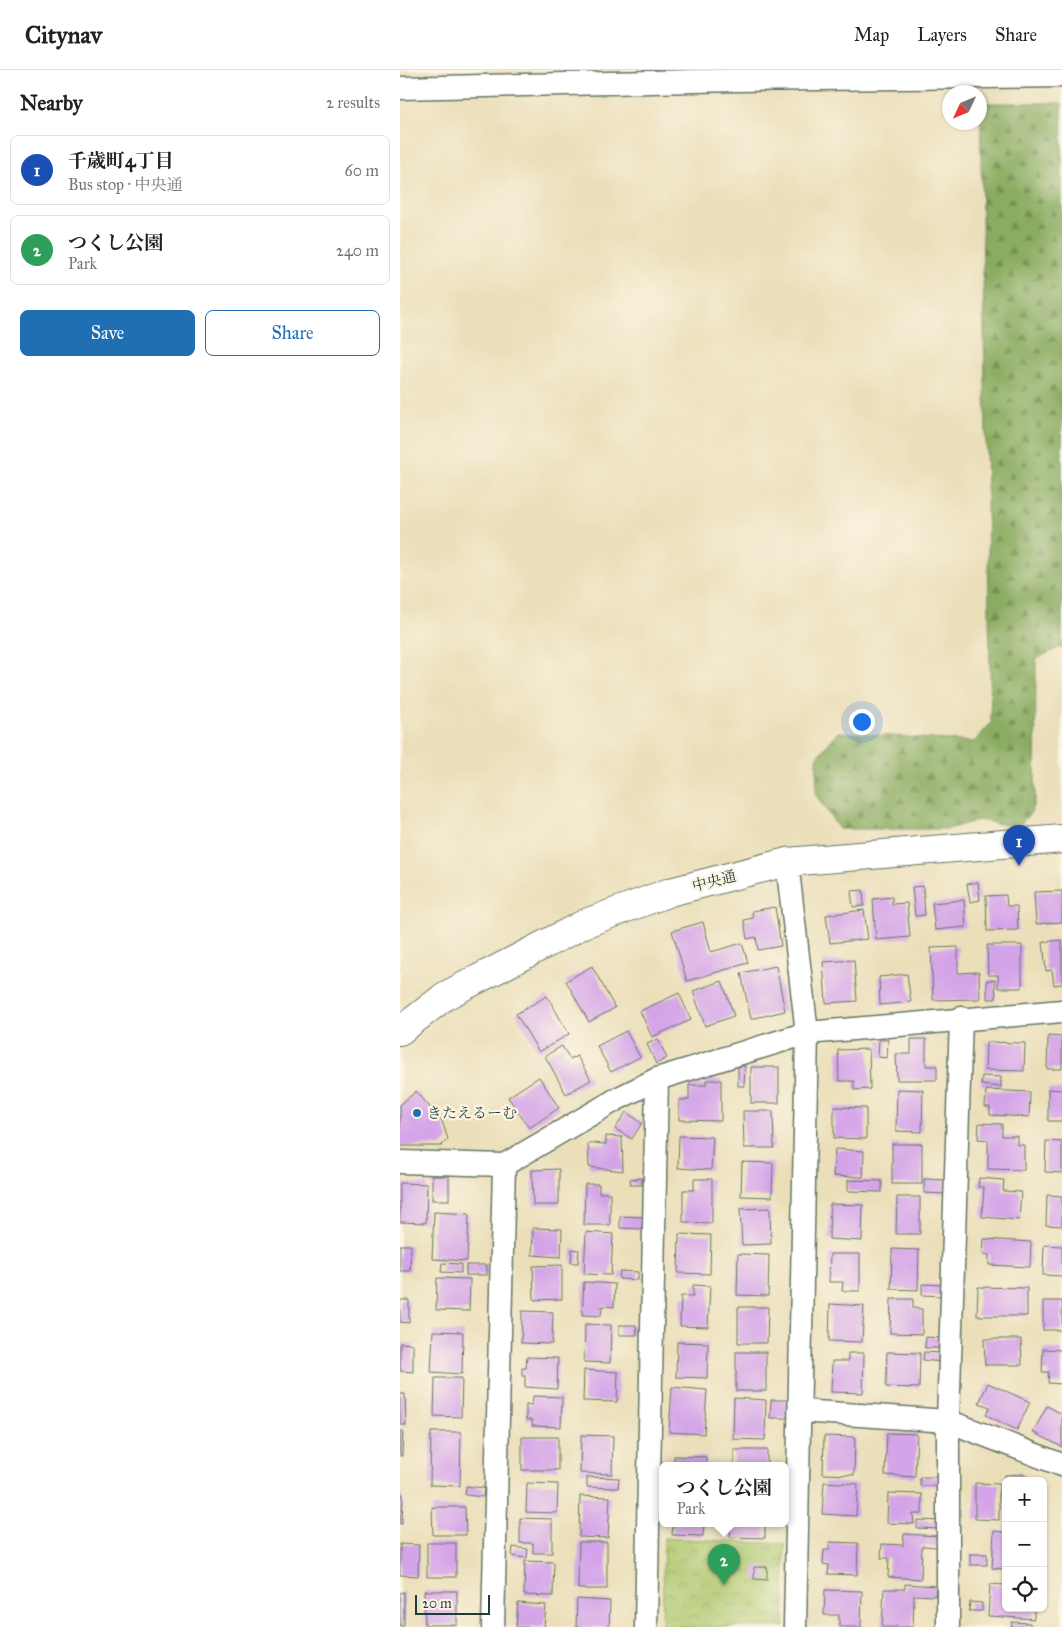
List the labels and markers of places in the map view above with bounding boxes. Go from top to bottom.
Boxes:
pin: 1 [1003,825,1035,866]
place label: きたえるーむ [427,1104,517,1122]
marker: きたえるーむ [411,1107,423,1119]
pin: 2 [708,1544,740,1585]

